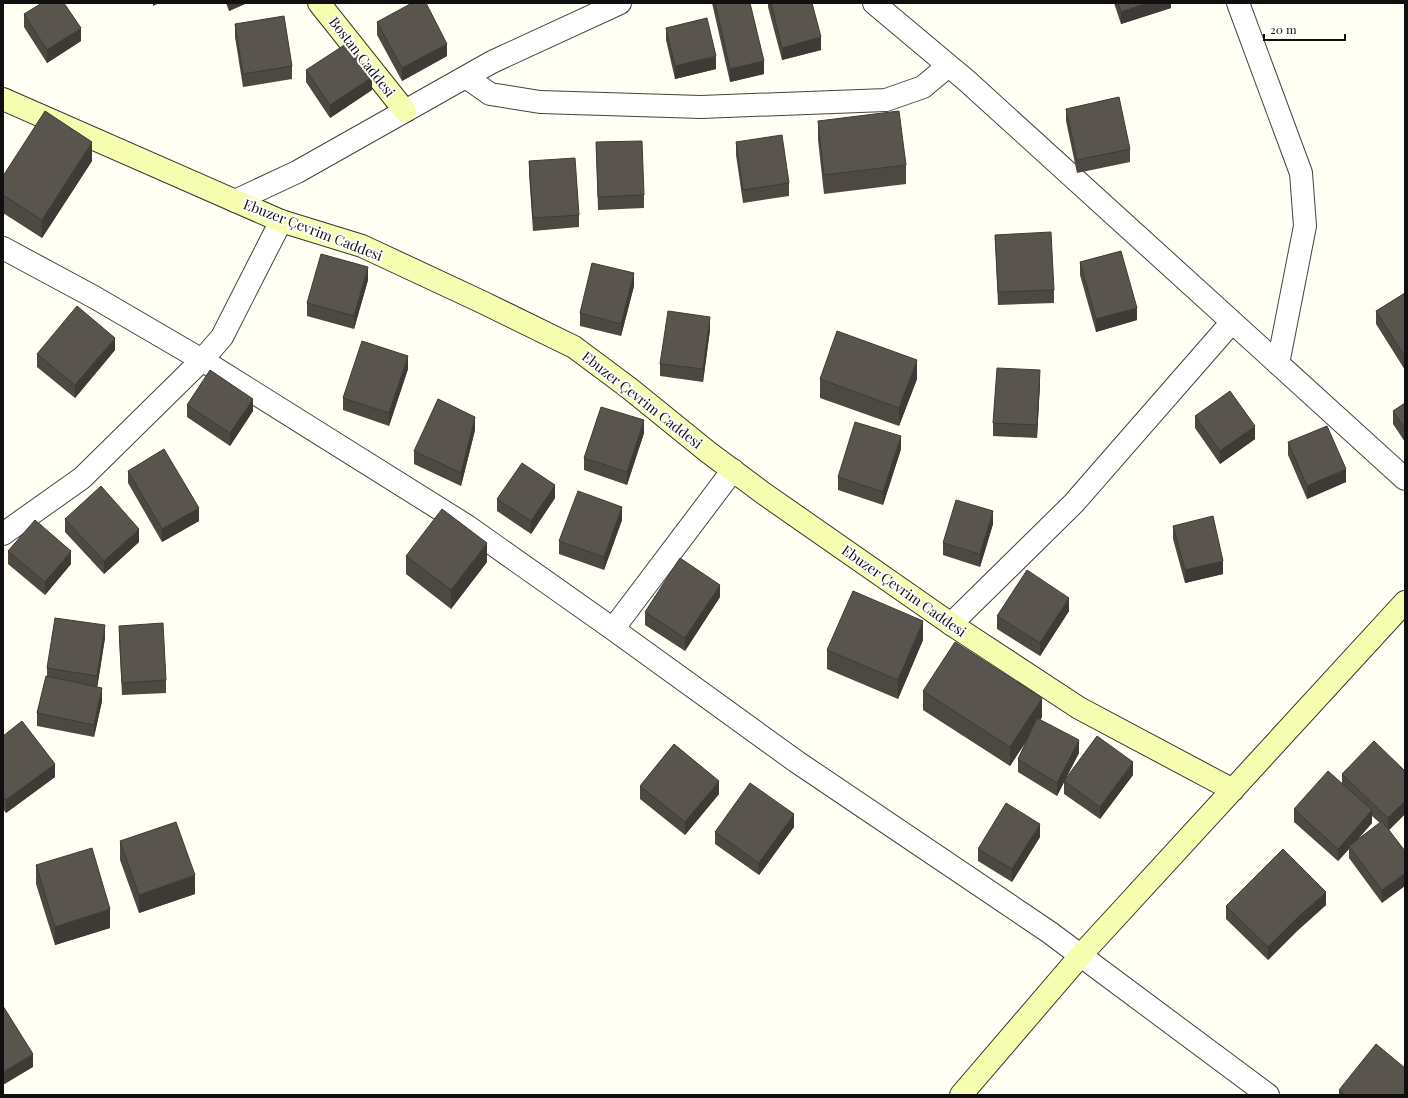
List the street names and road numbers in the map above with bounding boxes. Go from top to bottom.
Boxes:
street label: Bostan Caddesi [325,13,400,101]
street label: Ebuzer Çevrim Caddesi [241,194,386,265]
street label: Ebuzer Çevrim Caddesi [578,347,706,453]
street label: Ebuzer Çevrim Caddesi [838,540,970,641]

